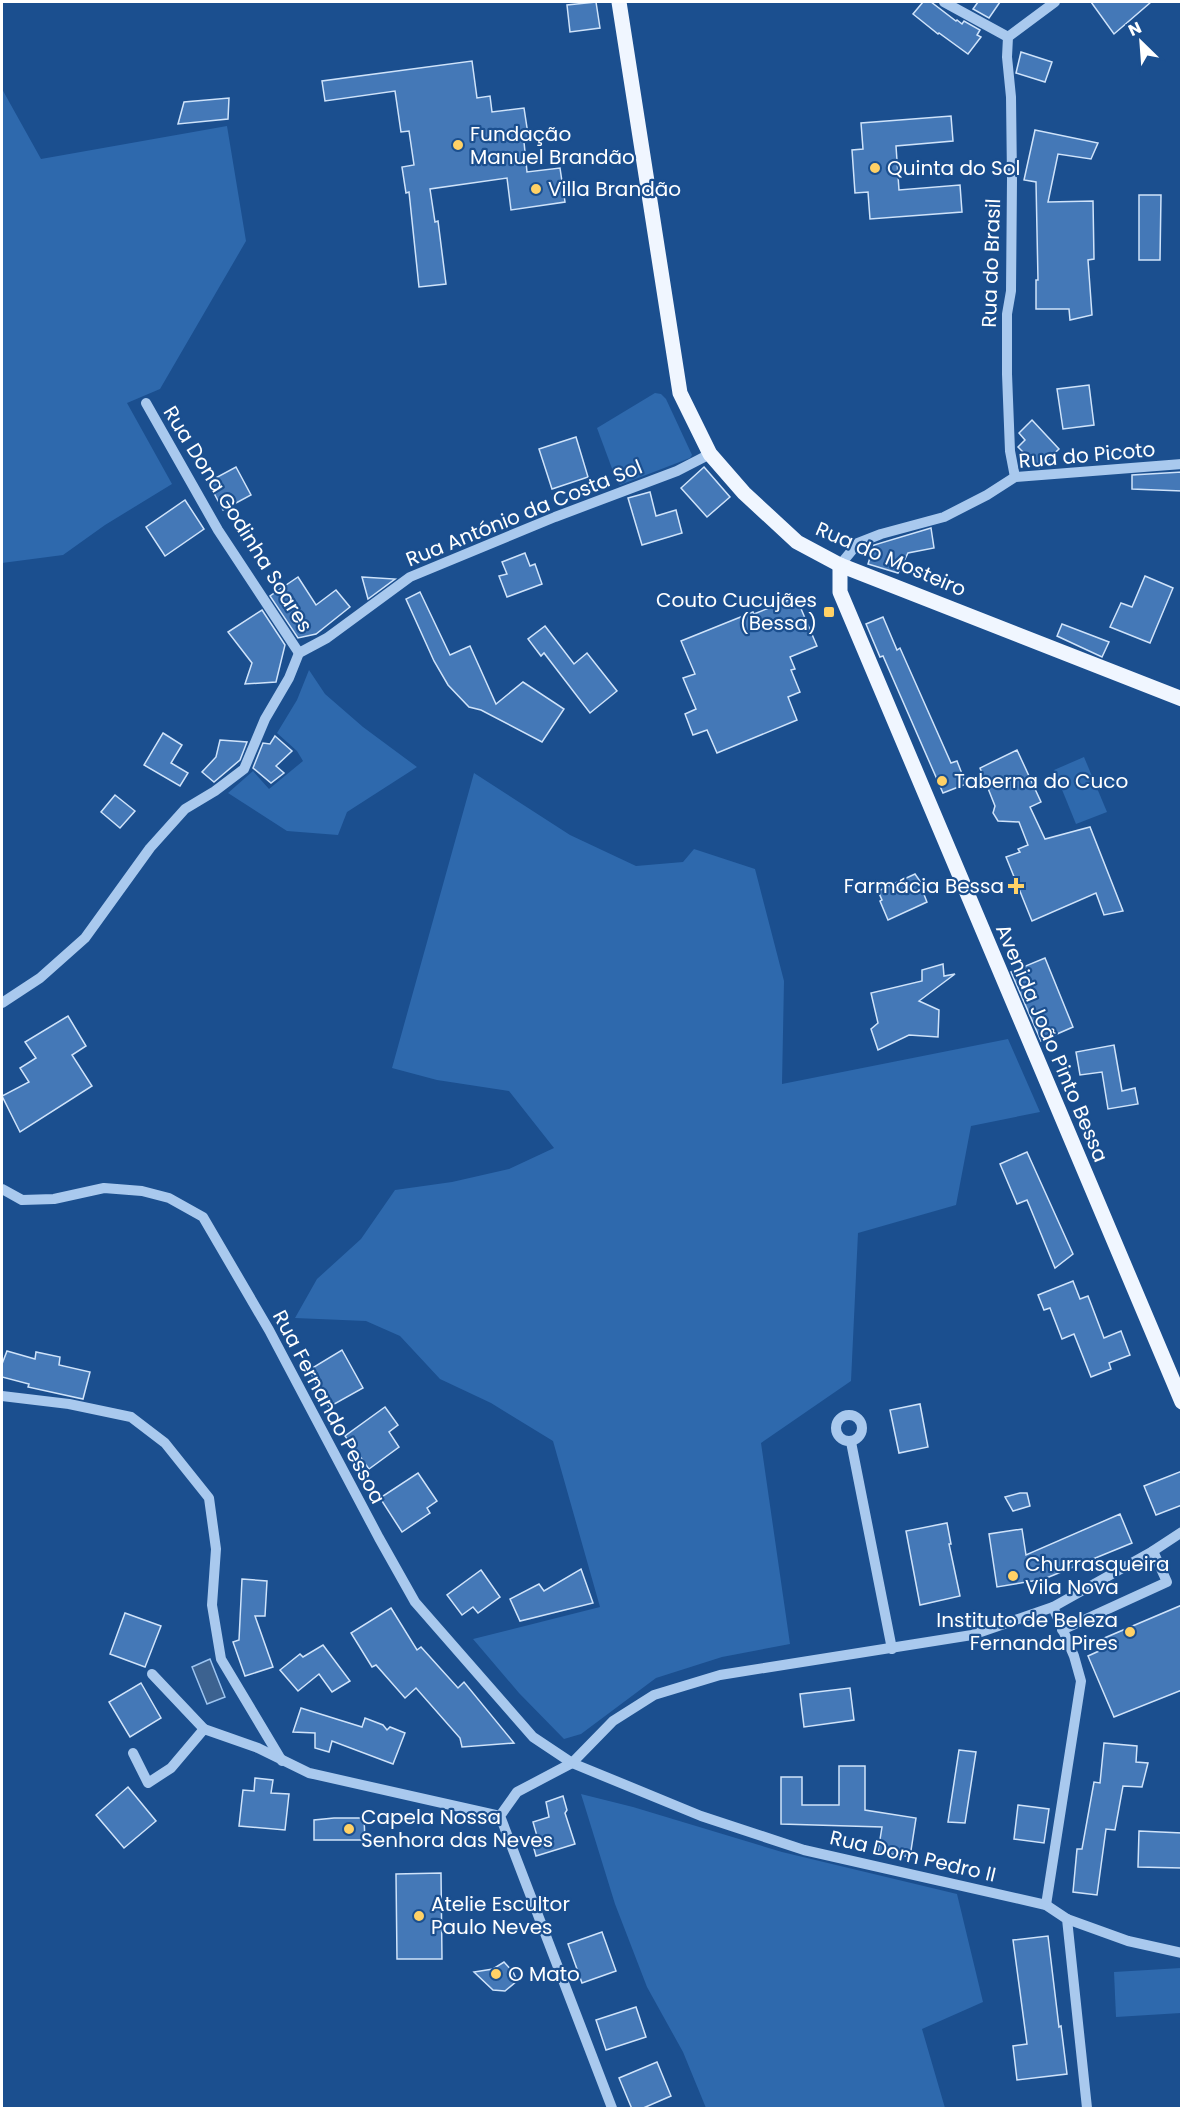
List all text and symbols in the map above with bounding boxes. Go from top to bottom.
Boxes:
north arrow [1111,12,1171,72]
text: N [1125,16,1145,42]
place label: Fundação Manuel Brandão [470,120,635,171]
marker: Fundação Manuel Brandão [451,138,465,152]
place label: Quinta do Sol [887,154,1021,182]
marker: Quinta do Sol [868,161,882,175]
place label: Villa Brandão [548,175,681,203]
marker: Villa Brandão [529,182,543,196]
street label: Rua do Brasil [975,198,1007,328]
street label: Rua Dona Godinha Soares [157,400,319,638]
street label: Rua do Picoto [1018,435,1156,475]
street label: Rua António da Costa Sol [402,453,646,573]
street label: Rua do Mosteiro [812,515,970,603]
place label: Couto Cucujães (Bessa) [656,586,817,637]
marker: Couto Cucujães (Bessa) [822,605,836,619]
place label: Taberna do Cuco [954,767,1128,795]
marker: Taberna do Cuco [935,774,949,788]
place label: Farmácia Bessa [844,872,1004,900]
marker: Farmácia Bessa [1009,879,1023,893]
street label: Avenida João Pinto Bessa [989,920,1115,1166]
street label: Rua Fernando Pessoa [266,1305,392,1509]
place label: Churrasqueira Vila Nova [1025,1550,1170,1601]
marker: Churrasqueira Vila Nova [1006,1569,1020,1583]
place label: Instituto de Beleza Fernanda Pires [936,1606,1118,1657]
marker: Instituto de Beleza Fernanda Pires [1123,1625,1137,1639]
place label: Capela Nossa Senhora das Neves [361,1803,553,1854]
marker: Capela Nossa Senhora das Neves [342,1822,356,1836]
street label: Rua Dom Pedro II [827,1823,999,1889]
place label: Atelie Escultor Paulo Neves [431,1890,570,1941]
marker: Atelie Escultor Paulo Neves [412,1909,426,1923]
place label: O Mato [508,1960,580,1988]
marker: O Mato [489,1967,503,1981]

